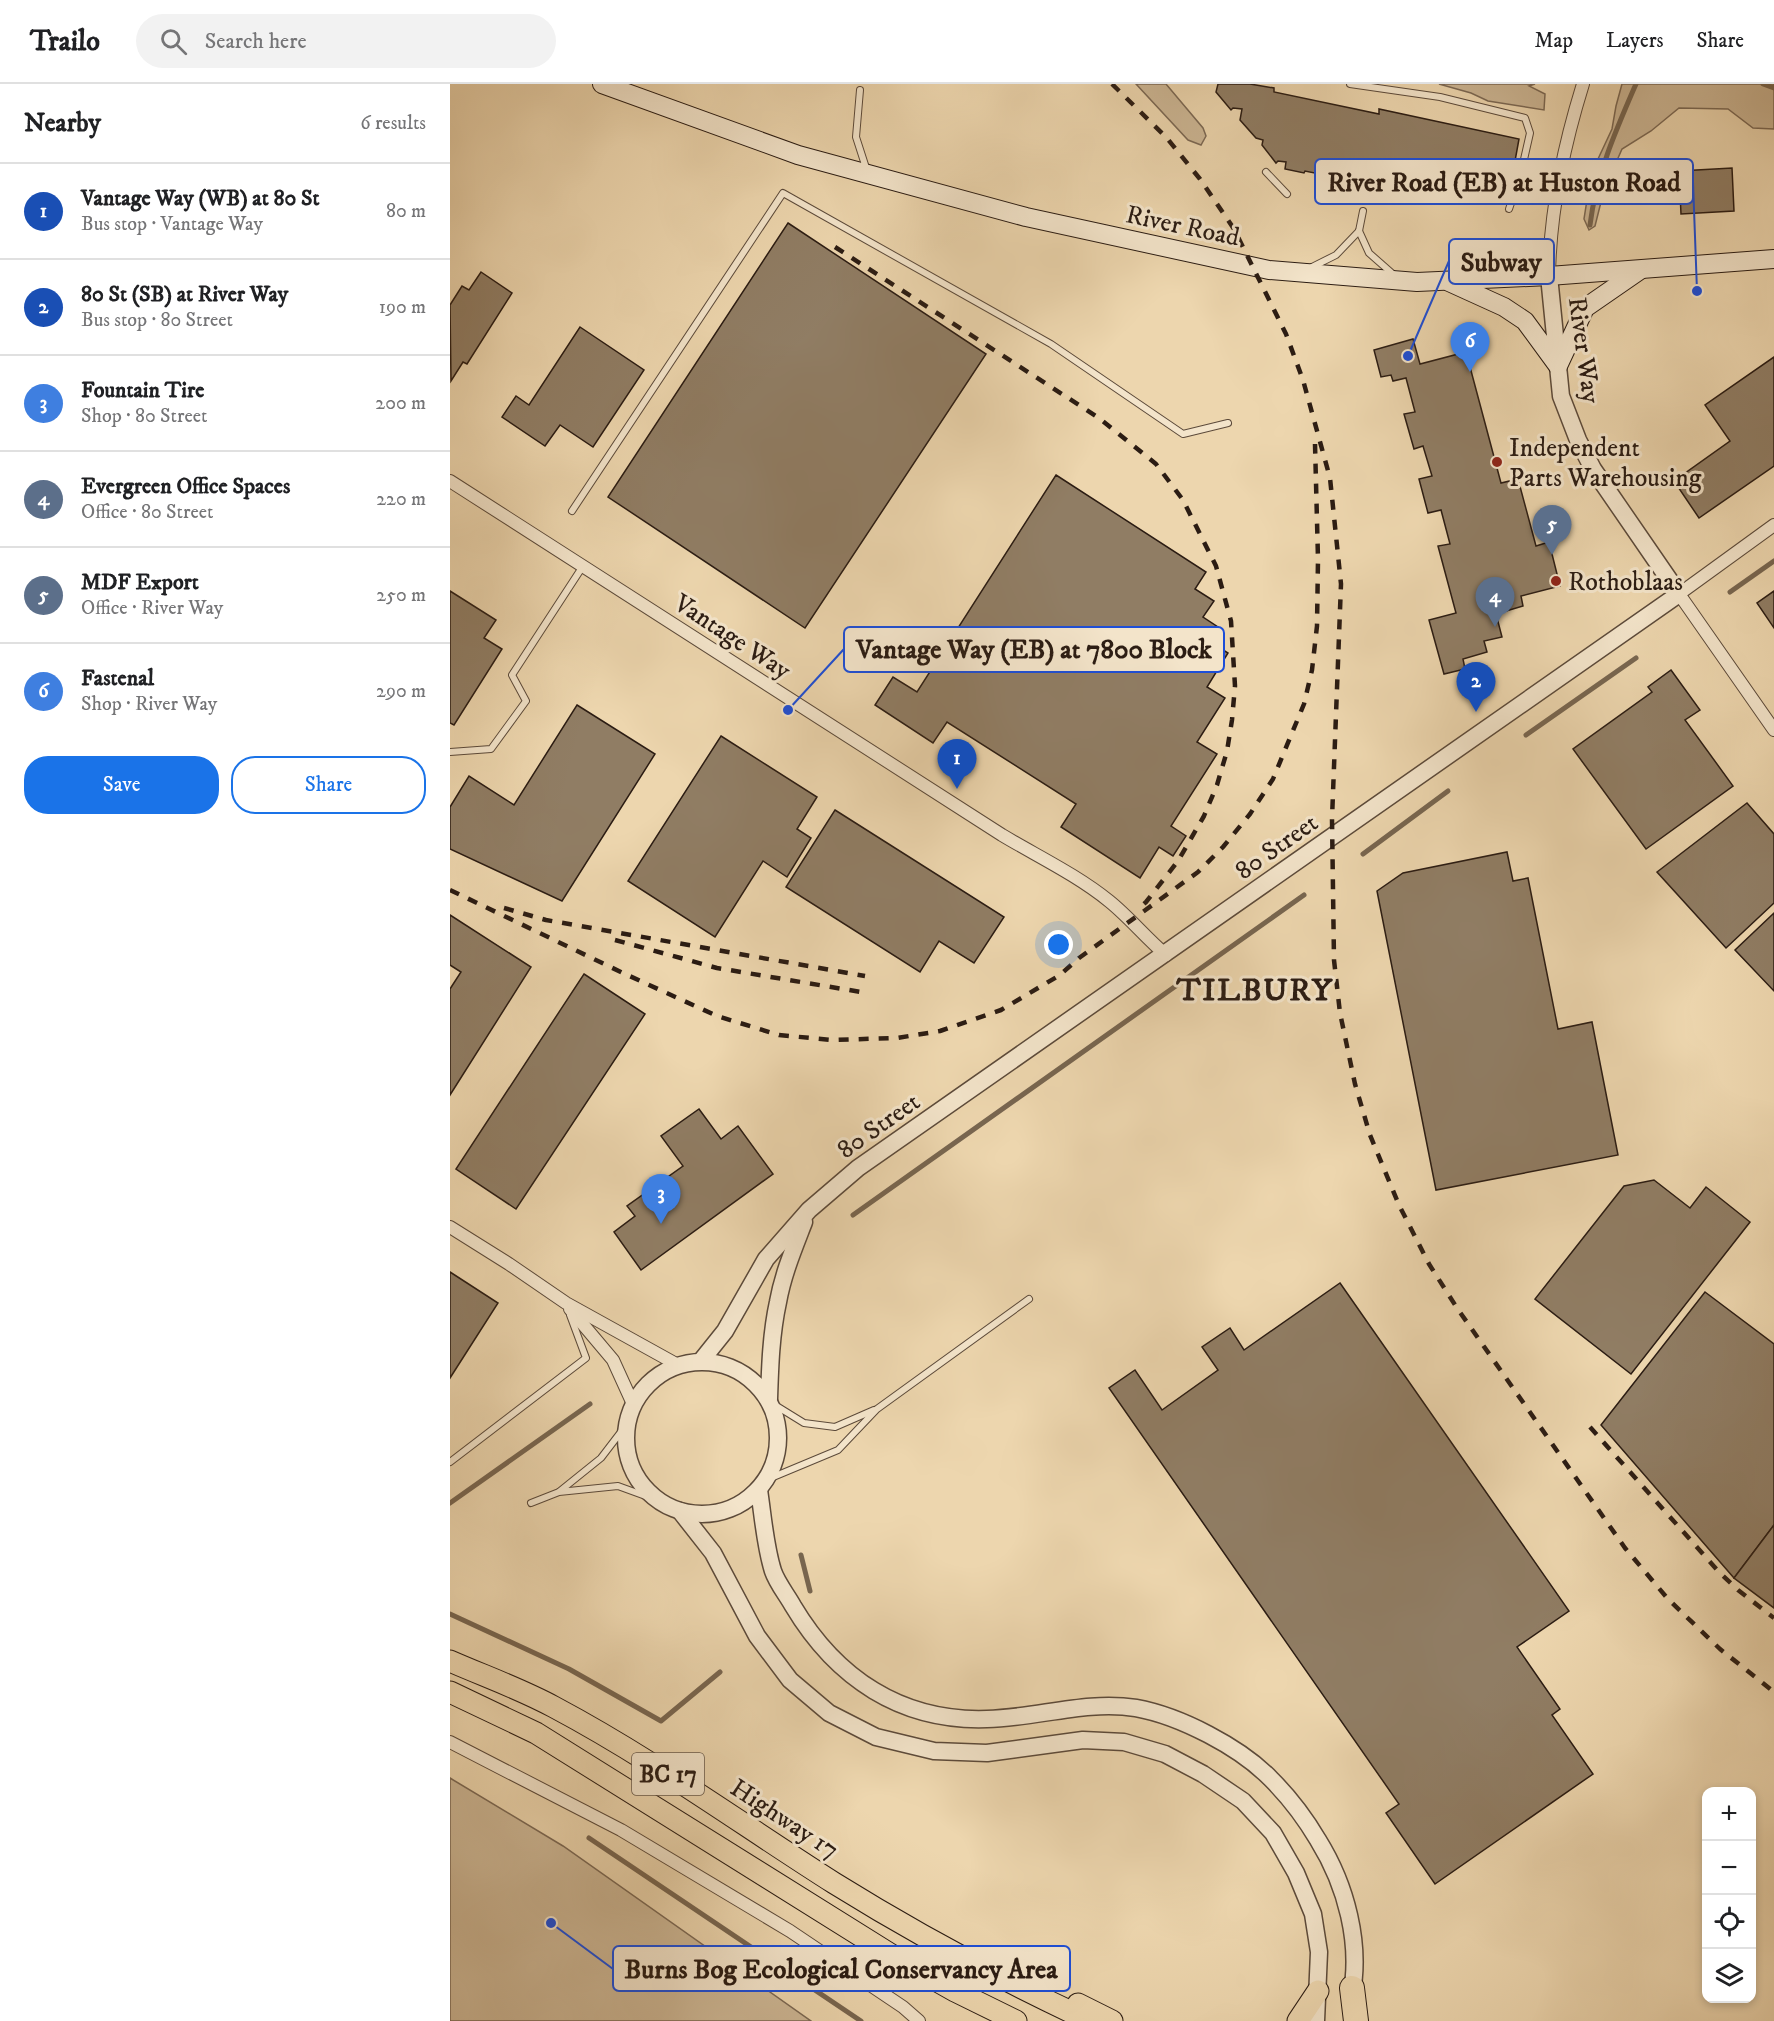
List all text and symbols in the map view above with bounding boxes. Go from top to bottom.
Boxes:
search box [136,14,556,68]
text: Trailo [30,24,100,59]
icon: search [157,25,190,58]
text: Search here [205,28,307,55]
text: Map [1534,28,1573,54]
text: Layers [1606,28,1664,54]
text: Share [1697,28,1744,54]
text: Nearby [24,107,101,140]
text: 6 results [360,111,426,136]
callout: River Road (EB) at Huston Road [1315,159,1693,204]
text: River Road (EB) at Huston Road [1327,166,1681,200]
text: Vantage Way (WB) at 80 St [81,185,320,212]
street label: River Road [1123,198,1242,255]
text: 1 [40,199,47,224]
text: 80 m [386,199,426,224]
text: Bus stop · Vantage Way [81,212,263,237]
callout: Subway [1449,239,1554,284]
text: Subway [1460,246,1543,280]
text: 80 St (SB) at River Way [81,281,288,308]
text: 2 [39,295,48,320]
text: 190 m [379,295,426,320]
street label: River Way [1560,295,1607,406]
text: Bus stop · 80 Street [81,308,233,333]
pin: 6 [1450,322,1490,372]
text: Fountain Tire [81,377,204,404]
text: 3 [40,391,47,416]
text: 200 m [375,391,426,416]
text: Shop · 80 Street [81,404,207,429]
place label: Independent Parts Warehousing [1509,432,1702,495]
marker: Independent Parts Warehousing [1490,455,1504,469]
text: Evergreen Office Spaces [81,473,290,500]
text: 4 [38,487,49,512]
text: 220 m [376,487,426,512]
text: Office · 80 Street [81,500,213,525]
pin: 5 [1532,506,1572,555]
place label: Rothoblaas [1568,566,1683,599]
text: MDF Export [81,569,199,596]
marker: Rothoblaas [1549,574,1563,588]
pin: 4 [1476,578,1514,627]
text: 5 [39,583,48,608]
text: 250 m [376,583,426,608]
street label: Vantage Way [666,587,798,688]
text: Office · River Way [81,596,223,621]
callout: Vantage Way (EB) at 7800 Block [844,627,1224,672]
text: Vantage Way (EB) at 7800 Block [855,633,1213,667]
pin: 2 [1456,662,1496,712]
text: Fastenal [81,665,154,692]
text: 6 [38,679,49,704]
text: 290 m [376,679,426,704]
text: Shop · River Way [81,692,217,717]
pin: 1 [938,740,976,789]
button: Save [24,756,219,814]
button: Share [231,756,426,814]
street label: 80 Street [1229,807,1325,888]
your location [1044,930,1073,959]
district label: TILBURY [1176,971,1334,1011]
street label: 80 Street [831,1086,927,1167]
pin: 3 [642,1174,680,1224]
road number: BC 17 [632,1753,704,1795]
street label: Highway 17 [723,1772,845,1867]
map controls [1702,1787,1756,2003]
button: + [1702,1787,1756,1841]
button: − [1702,1841,1756,1895]
button: locate [1702,1895,1756,1949]
callout: Burns Bog Ecological Conservancy Area [613,1946,1070,1991]
button: layers [1702,1949,1756,2003]
text: Burns Bog Ecological Conservancy Area [624,1953,1058,1987]

